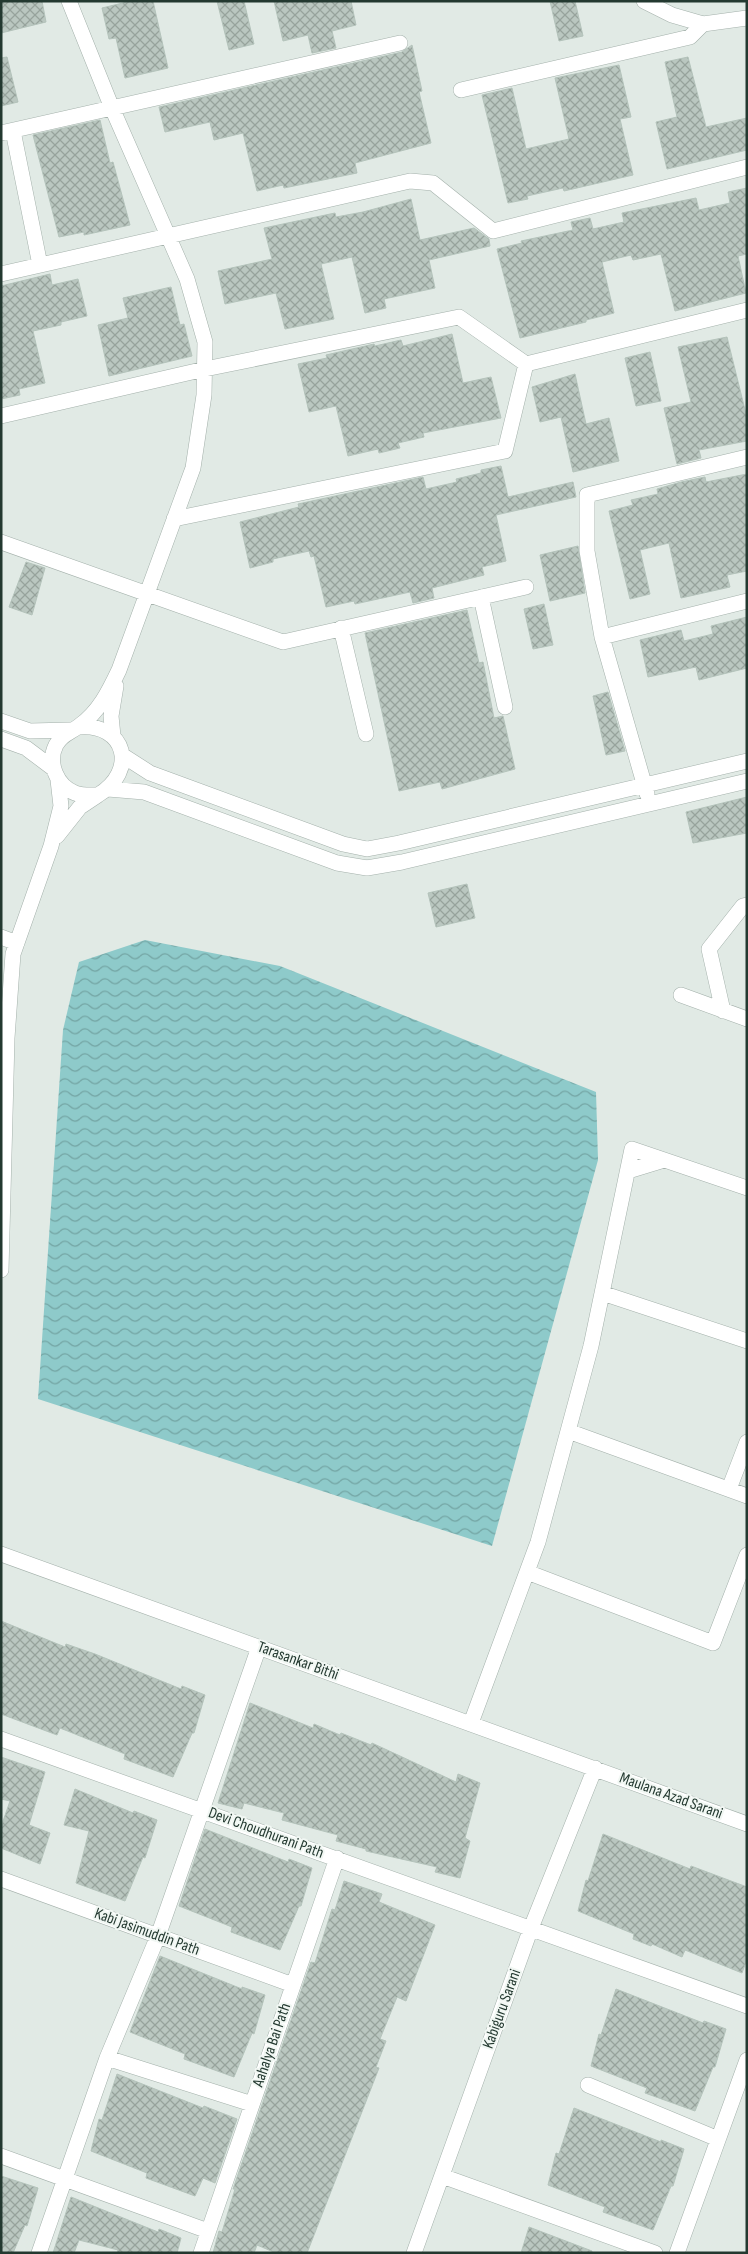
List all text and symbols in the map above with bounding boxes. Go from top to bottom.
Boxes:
street label: Tarasankar Bithi [255,1638,341,1684]
street label: Maulana Azad Sarani [617,1769,725,1823]
street label: Devi Choudhurani Path [206,1803,326,1863]
street label: Kabi Jasimuddin Path [92,1904,202,1960]
street label: Kabiguru Sarani [479,1967,525,2051]
street label: Aahalya Bai Path [249,2001,295,2090]

